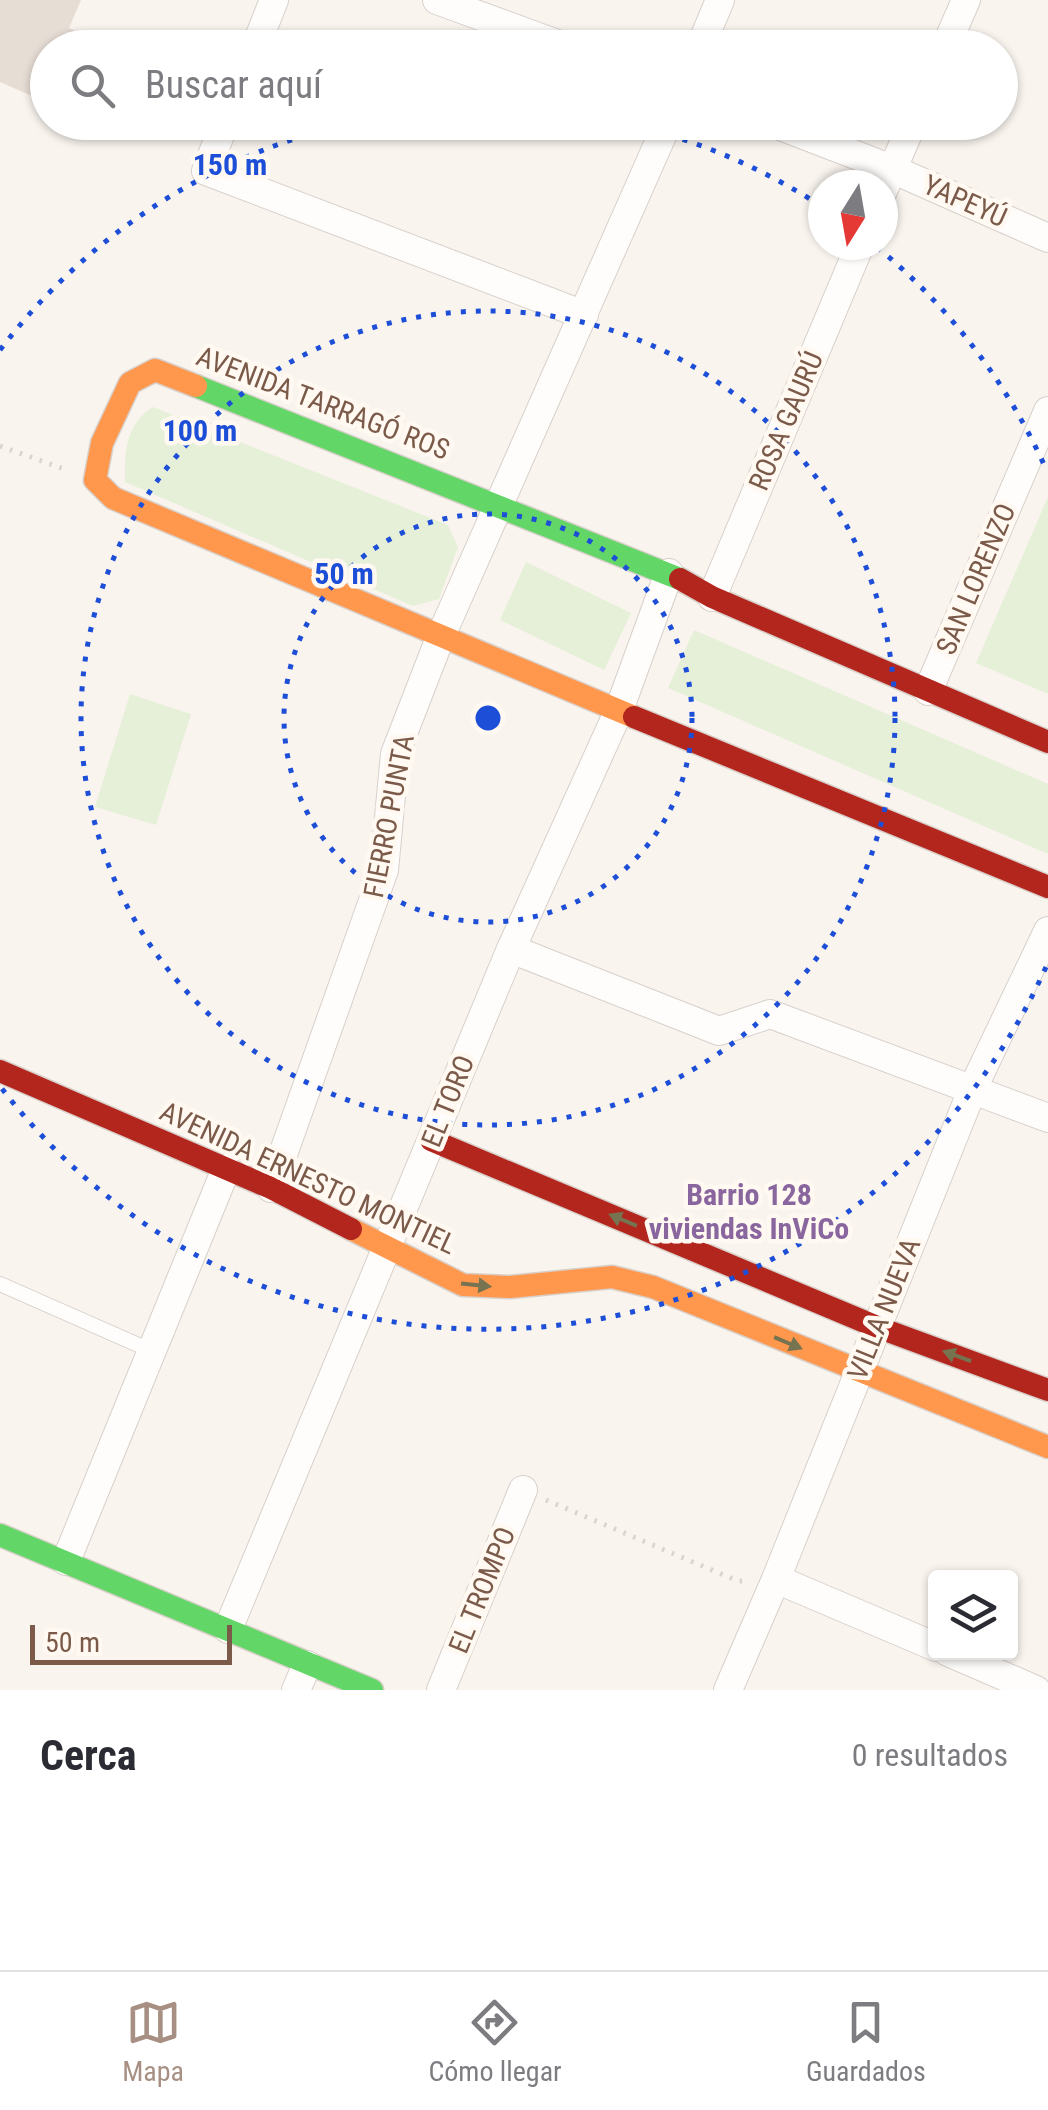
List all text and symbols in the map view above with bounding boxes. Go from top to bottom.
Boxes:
search box [30,30,1018,140]
icon: search [65,58,120,113]
text: Buscar aquí [145,63,322,107]
text: 150 m [193,147,267,182]
street label: YAPEYÚ [918,168,1012,234]
north arrow [808,170,898,260]
street label: AVENIDA TARRAGÓ ROS [192,340,454,466]
street label: ROSA GAURÚ [742,347,830,495]
text: 100 m [163,413,237,448]
street label: SAN LORENZO [929,498,1023,660]
text: 50 m [314,556,374,591]
centre of rings [470,700,506,736]
street label: FIERRO PUNTA [357,732,421,900]
street label: EL TORO [415,1050,481,1152]
street label: AVENIDA ERNESTO MONTIEL [155,1095,461,1261]
district label: Barrio 128 viviendas InViCo [649,1177,849,1246]
one-way arrow [608,1212,638,1228]
street label: VILLA NUEVA [841,1233,927,1385]
one-way arrow [461,1277,492,1293]
one-way arrow [773,1336,803,1352]
one-way arrow [941,1348,971,1363]
street label: EL TROMPO [442,1522,522,1658]
map controls [928,1570,1018,1660]
button: layers [928,1570,1018,1660]
scale bar [30,1620,232,1664]
text: 50 m [45,1626,100,1659]
text: Cerca [40,1731,137,1780]
text: 0 resultados [852,1736,1008,1774]
tab: Mapa [122,1995,184,2088]
tab: Cómo llegar [428,1995,562,2088]
tab: Guardados [806,1995,926,2088]

